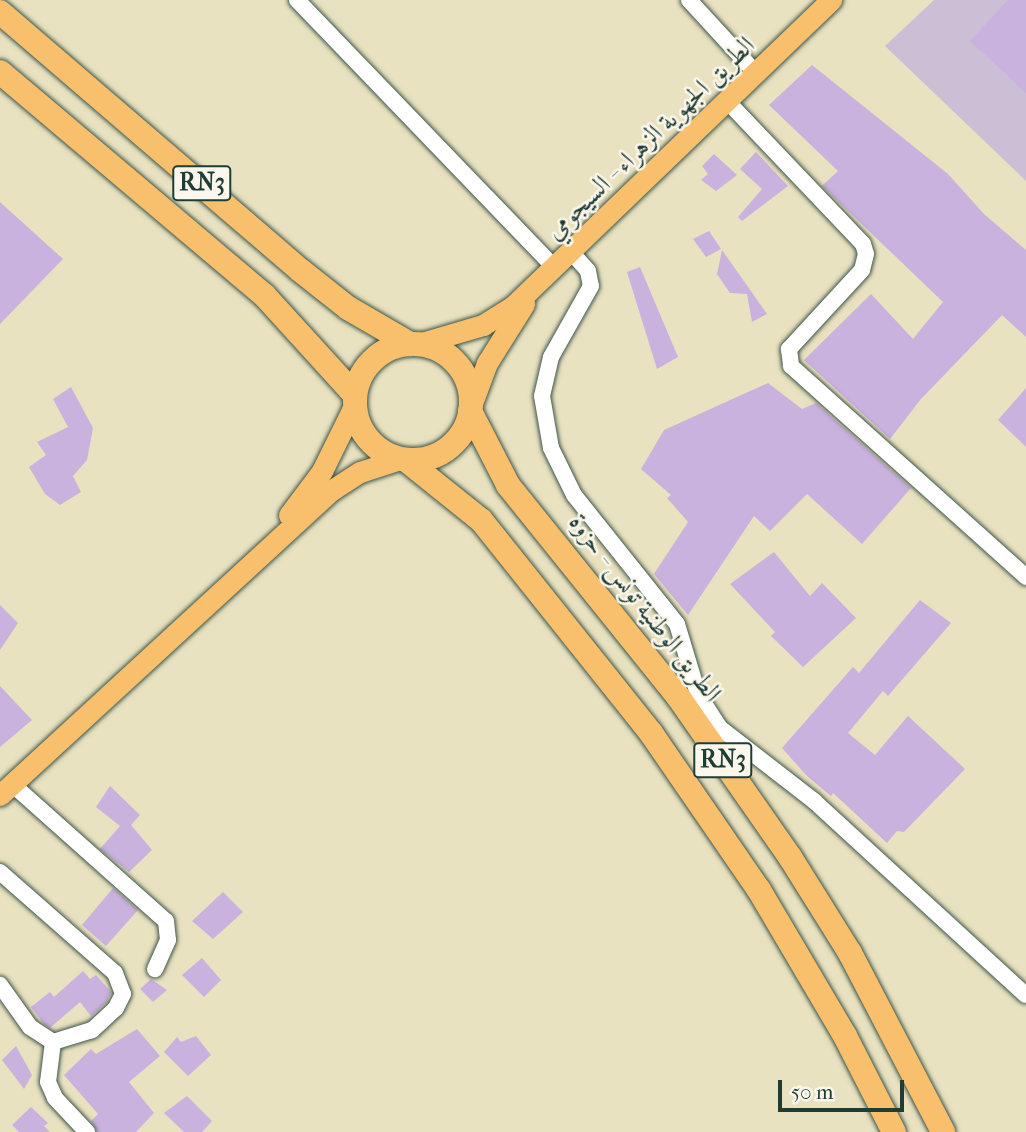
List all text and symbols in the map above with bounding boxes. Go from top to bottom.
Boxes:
street label: الطريق الجهوية الزهراء - السيجومي [539,30,761,246]
road number: RN3 [172,162,232,204]
street label: الطريق الوطنية تونس - حزوة [562,508,728,708]
road number: RN3 [693,740,753,780]
scale bar [781,1066,907,1110]
text: 50 m [791,1080,834,1104]

